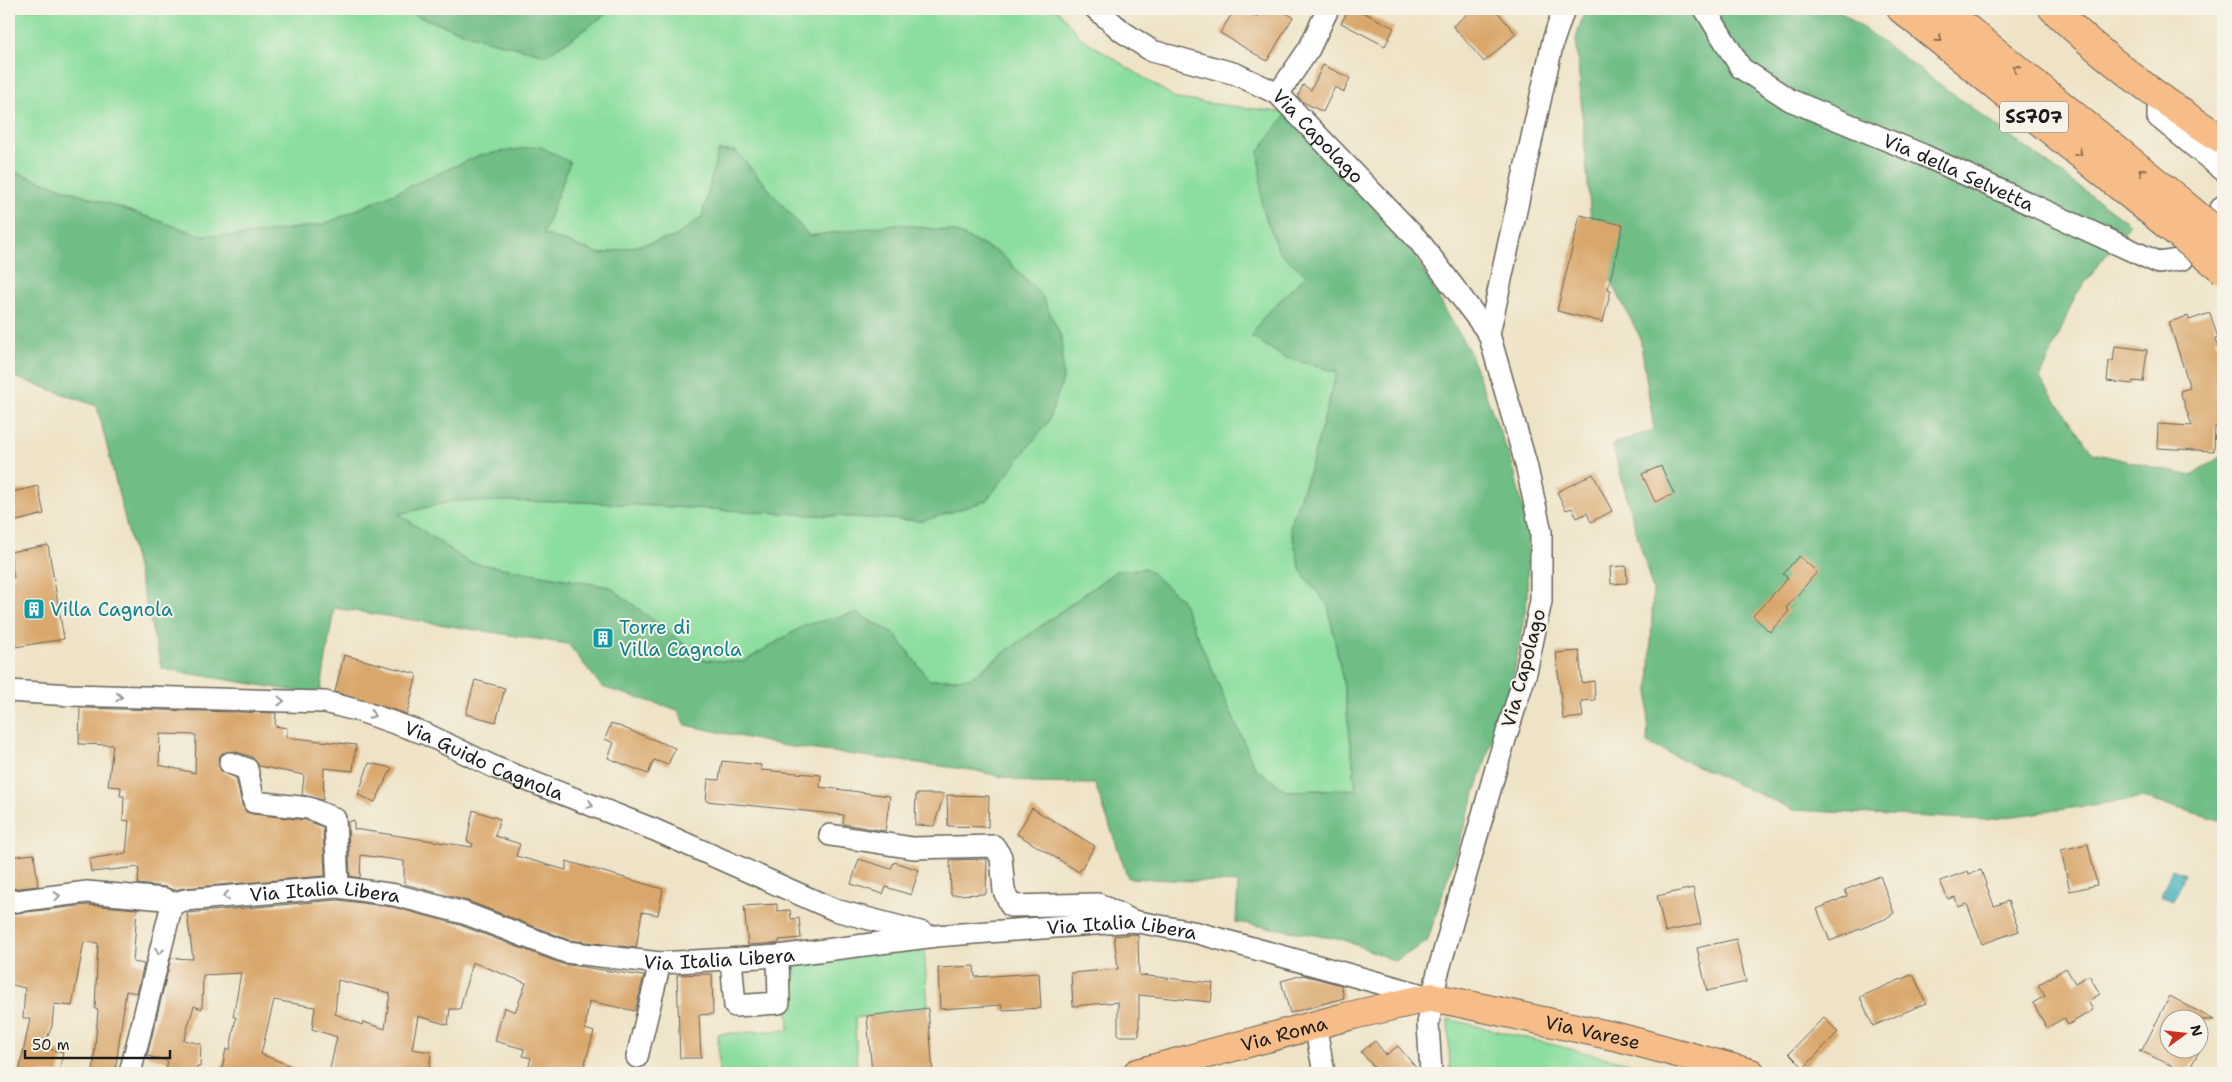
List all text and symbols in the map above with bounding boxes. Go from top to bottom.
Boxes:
one-way arrow [1933,34,1942,42]
one-way arrow [2013,66,2022,74]
street label: Via Capolago [1267,84,1369,189]
road number: SS707 [2000,101,2068,132]
street label: Via della Selvetta [1879,128,2038,217]
one-way arrow [2073,147,2082,156]
one-way arrow [2139,168,2148,176]
building icon: Villa Cagnola [22,597,46,621]
place label: Villa Cagnola [50,597,173,622]
street label: Via Capolago [1496,606,1551,730]
place label: Torre di Villa Cagnola [619,615,742,662]
building icon: Torre di Villa Cagnola [591,626,615,650]
one-way arrow [115,691,123,702]
one-way arrow [278,696,286,707]
one-way arrow [367,709,376,720]
street label: Via Guido Cagnola [401,715,567,806]
one-way arrow [586,799,594,809]
street label: Via Italia Libera [249,875,402,909]
one-way arrow [53,891,61,901]
one-way arrow [222,891,230,902]
street label: Via Italia Libera [1046,909,1199,946]
street label: Via Italia Libera [642,942,796,976]
one-way arrow [155,947,165,955]
street label: Via Roma [1238,1010,1330,1058]
street label: Via Varese [1542,1010,1643,1055]
north arrow [2160,1010,2210,1060]
text: N [2186,1023,2207,1038]
scale bar [25,1027,170,1059]
text: 50 m [32,1035,70,1055]

